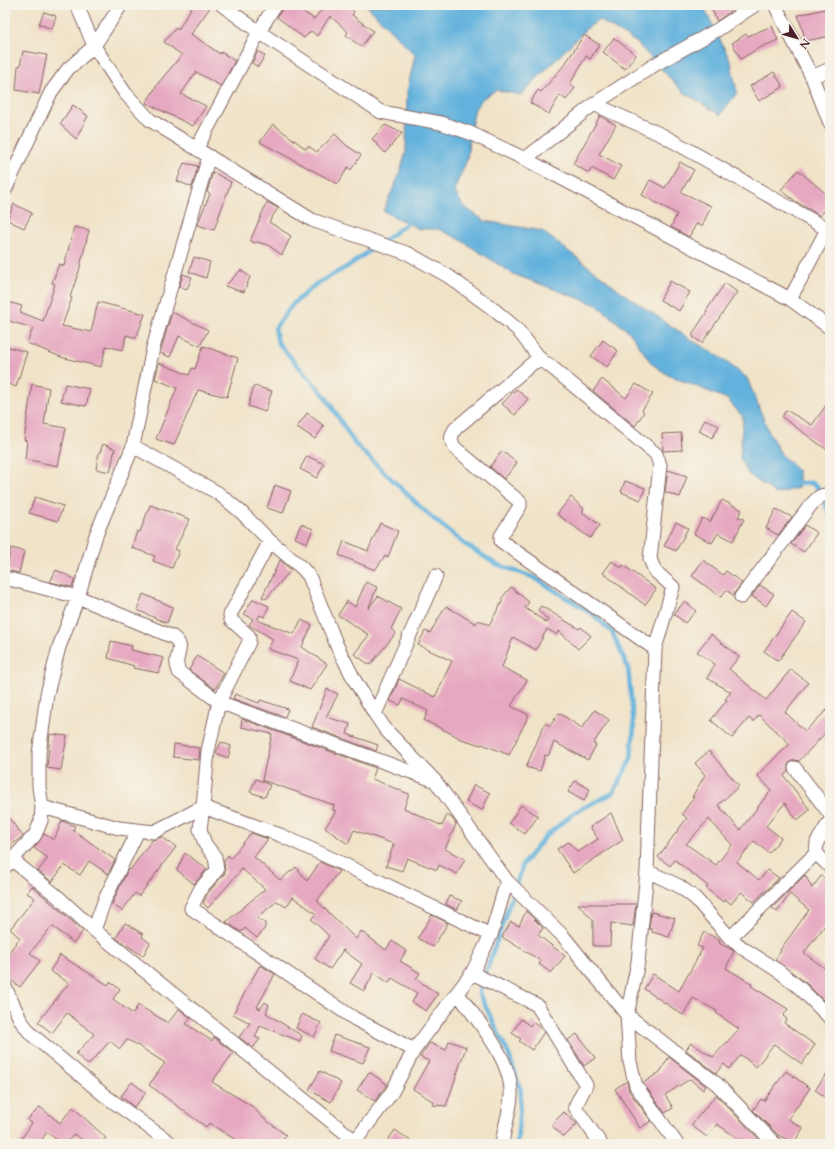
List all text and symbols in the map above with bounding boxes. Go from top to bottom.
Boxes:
north arrow [777,18,817,58]
text: N [795,35,813,52]

